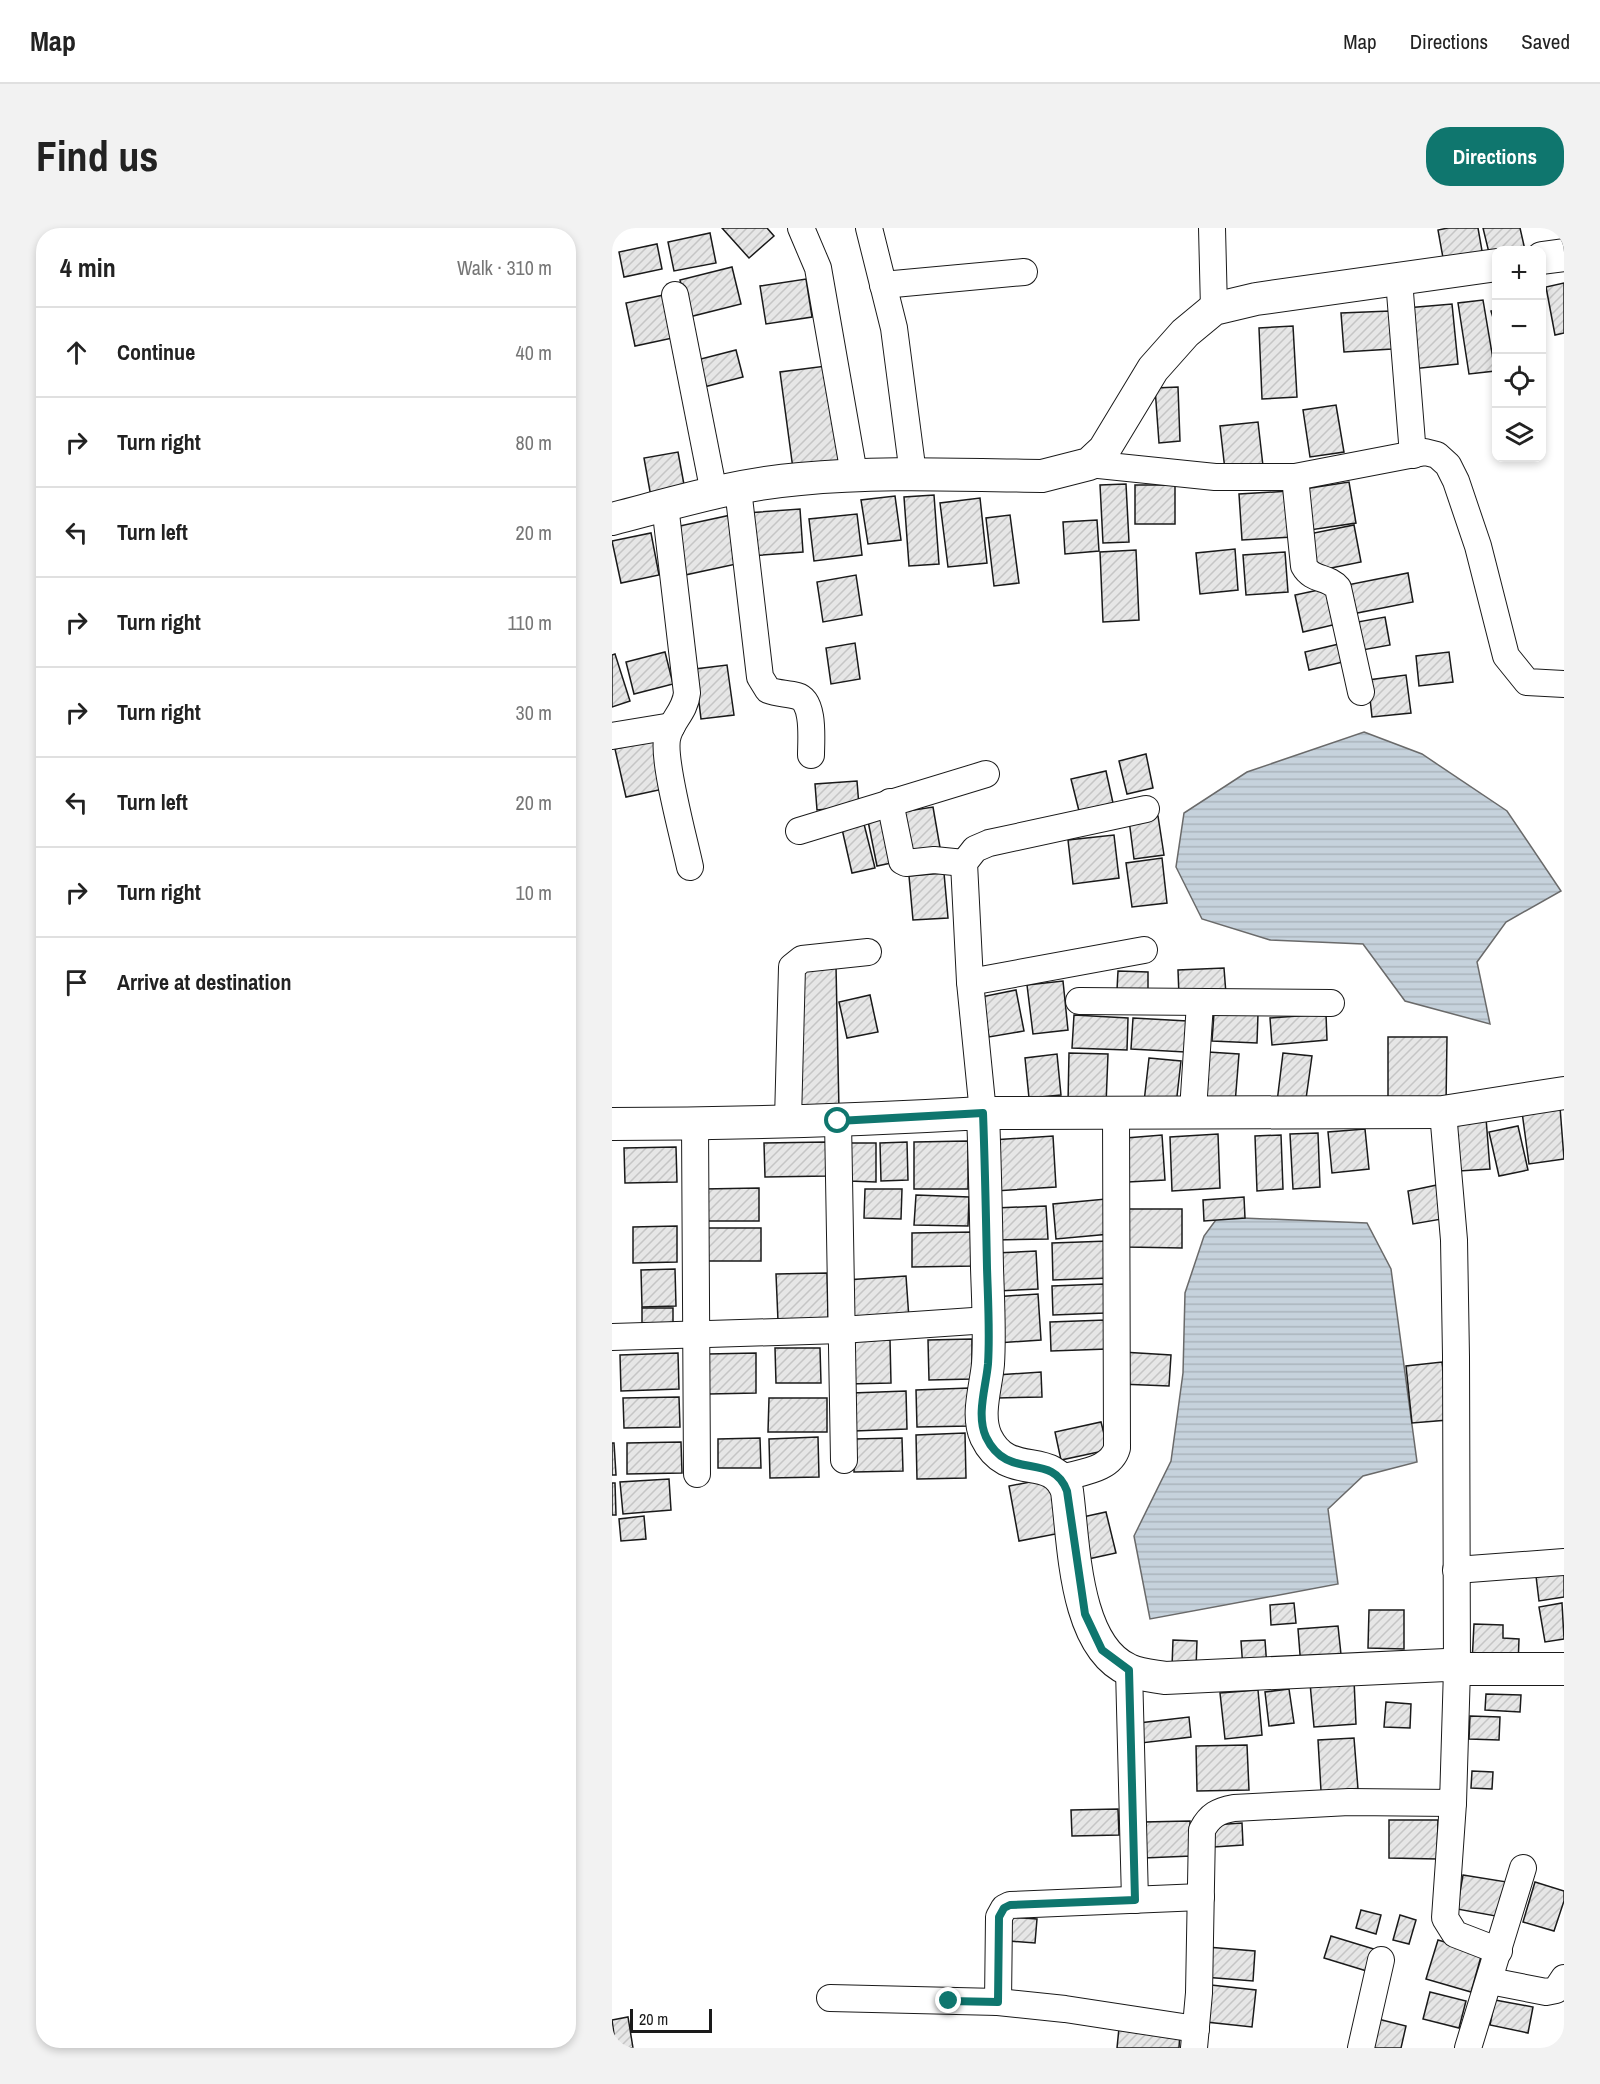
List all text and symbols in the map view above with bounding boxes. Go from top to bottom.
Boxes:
text: Map [30,22,76,60]
text: Map [1343,27,1377,56]
text: Directions [1410,27,1488,56]
text: Saved [1521,27,1570,56]
button: Directions [1426,127,1564,186]
text: Find us [36,128,158,184]
map controls [1492,246,1546,462]
button: + [1492,246,1546,300]
text: 4 min [60,250,116,285]
text: Walk · 310 m [457,254,552,281]
button: − [1492,300,1546,354]
icon: ahead [60,336,93,369]
text: Continue [117,337,195,367]
text: 40 m [516,339,552,366]
button: locate [1492,354,1546,408]
button: layers [1492,408,1546,462]
icon: right [60,426,93,459]
text: Turn right [117,427,201,457]
text: 80 m [516,429,552,456]
icon: left [60,516,93,549]
text: Turn left [117,517,188,547]
text: 20 m [516,519,552,546]
icon: right [60,606,93,639]
text: Turn right [117,607,201,637]
text: 110 m [508,609,552,636]
icon: right [60,696,93,729]
text: Turn right [117,697,201,727]
text: 30 m [516,699,552,726]
icon: left [60,786,93,819]
text: Turn left [117,787,188,817]
text: 20 m [516,789,552,816]
icon: right [60,876,93,909]
text: Turn right [117,877,201,907]
text: 10 m [516,879,552,906]
icon: arrive [60,966,93,999]
text: Arrive at destination [117,967,291,997]
route start [824,1107,850,1133]
route end [935,1987,961,2013]
scale bar [630,2006,712,2034]
text: 20 m [639,2008,668,2030]

